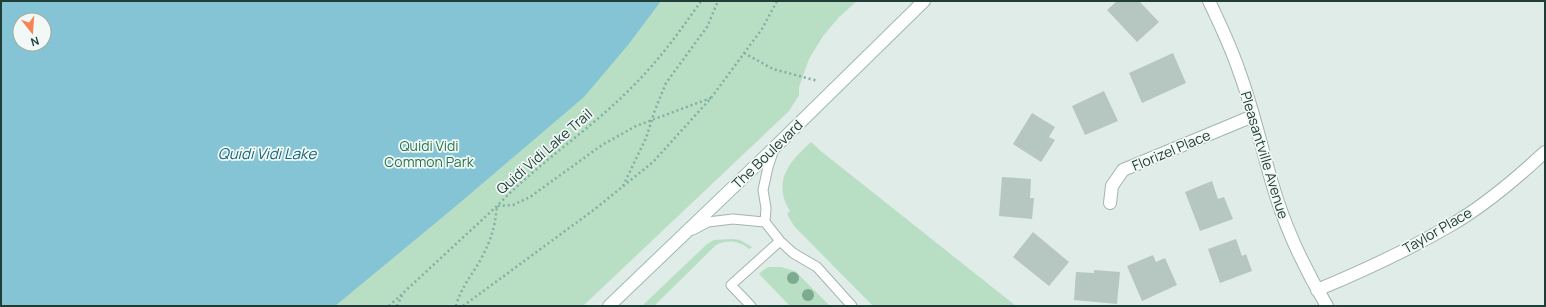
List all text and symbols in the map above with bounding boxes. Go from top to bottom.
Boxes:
north arrow [12,12,52,52]
text: N [29,34,41,50]
street label: Pleasantville Avenue [1237,89,1293,221]
street label: Quidi Vidi Lake Trail [492,104,596,198]
street label: The Boulevard [727,115,807,193]
street label: Florizel Place [1129,125,1213,175]
park label: Quidi Vidi Common Park [384,136,475,171]
water label: Quidi Vidi Lake [218,143,317,164]
street label: Taylor Place [1399,203,1475,257]

